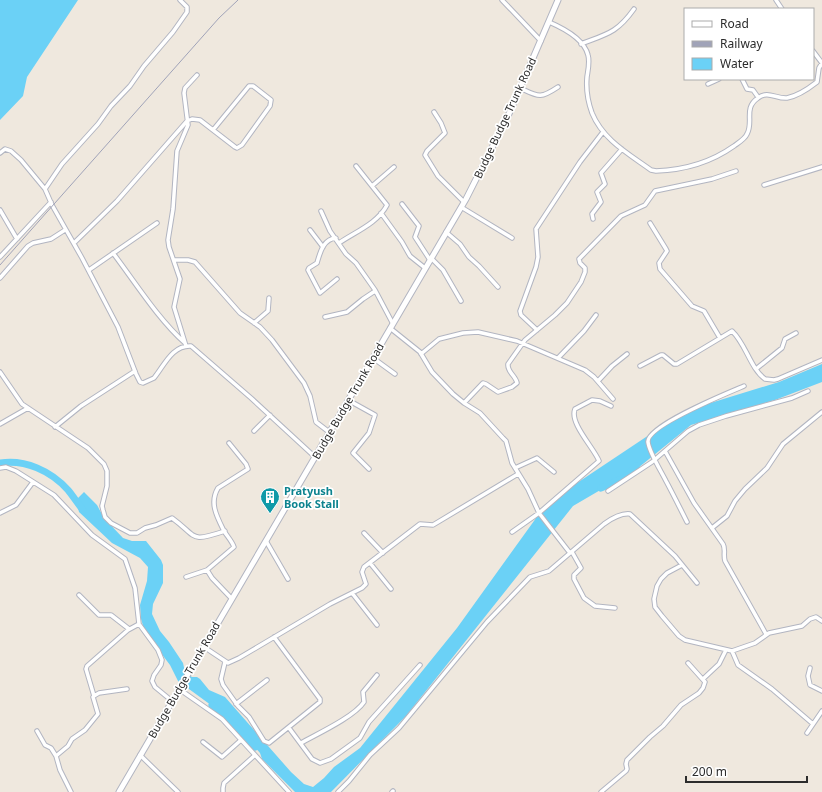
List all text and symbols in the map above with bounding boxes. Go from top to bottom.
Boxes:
legend [684,8,814,80]
text: Road [720,15,749,32]
text: Railway [720,35,764,52]
street label: Budge Budge Trunk Road [470,55,539,181]
text: Water [720,55,754,72]
street label: Budge Budge Trunk Road [308,340,387,462]
place label: Pratyush Book Stall [284,483,339,511]
building icon: Pratyush Book Stall [259,486,281,514]
street label: Budge Budge Trunk Road [144,619,223,741]
scale bar [686,758,807,784]
text: 200 m [692,763,727,780]

